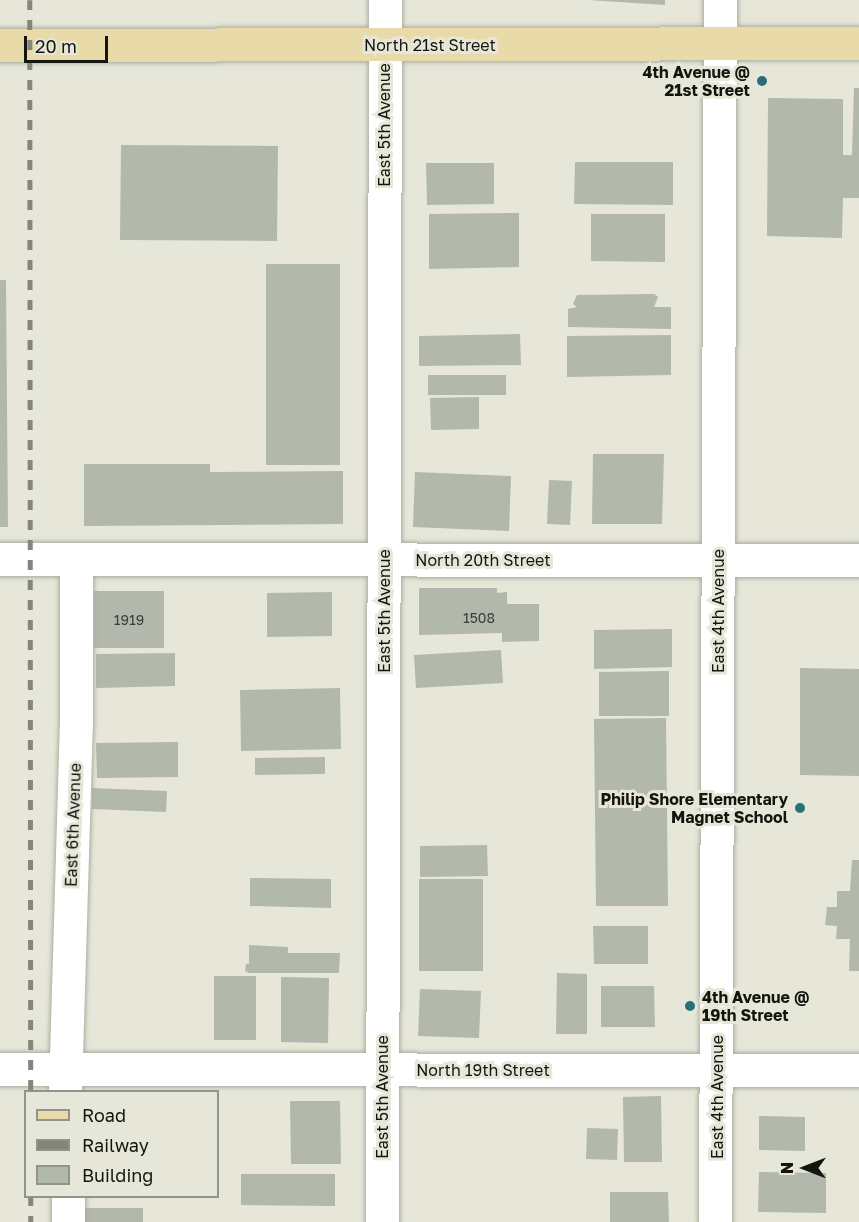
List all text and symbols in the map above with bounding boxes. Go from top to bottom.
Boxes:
scale bar [27,24,111,62]
text: 20 m [35,35,77,57]
street label: North 21st Street [364,35,496,55]
place label: 4th Avenue @ 21st Street [643,62,750,100]
street label: East 5th Avenue [374,63,394,187]
marker: 4th Avenue @ 21st Street [755,74,769,88]
street label: East 5th Avenue [374,549,394,673]
street label: East 4th Avenue [708,549,728,673]
street label: North 20th Street [415,550,551,570]
house number: 1508 [463,610,495,626]
house number: 1919 [114,612,144,628]
street label: East 6th Avenue [61,763,85,887]
place label: Philip Shore Elementary Magnet School [600,789,788,827]
marker: Philip Shore Elementary Magnet School [793,801,807,815]
place label: 4th Avenue @ 19th Street [702,987,809,1025]
marker: 4th Avenue @ 19th Street [683,999,697,1013]
street label: East 5th Avenue [372,1035,392,1159]
street label: East 4th Avenue [707,1035,727,1159]
street label: North 19th Street [416,1060,550,1080]
legend [24,1090,219,1198]
text: Road [82,1104,126,1126]
text: Railway [82,1134,149,1156]
north arrow [775,1138,835,1198]
text: N [777,1162,797,1174]
text: Building [82,1164,153,1186]

